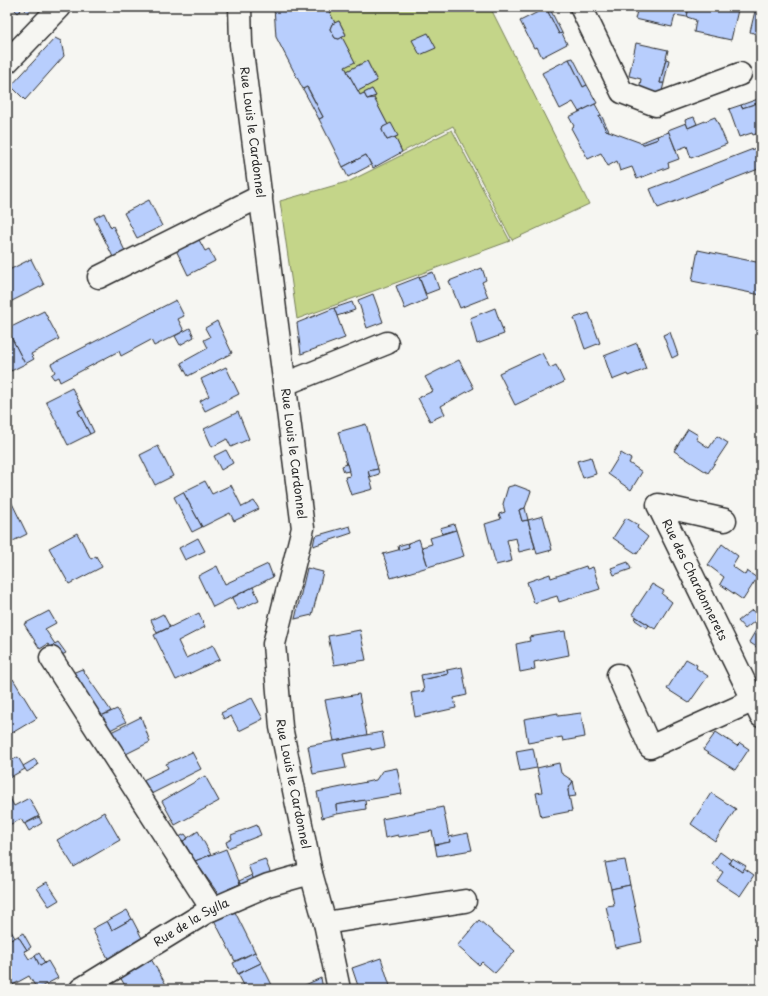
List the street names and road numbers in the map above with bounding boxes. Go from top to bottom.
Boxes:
street label: Rue Louis le Cardonnel [236,66,271,199]
street label: Rue Louis le Cardonnel [277,387,312,520]
street label: Rue des Chardonnerets [658,516,733,644]
street label: Rue Louis le Cardonnel [272,718,316,850]
street label: Rue de la Sylla [150,893,232,950]

